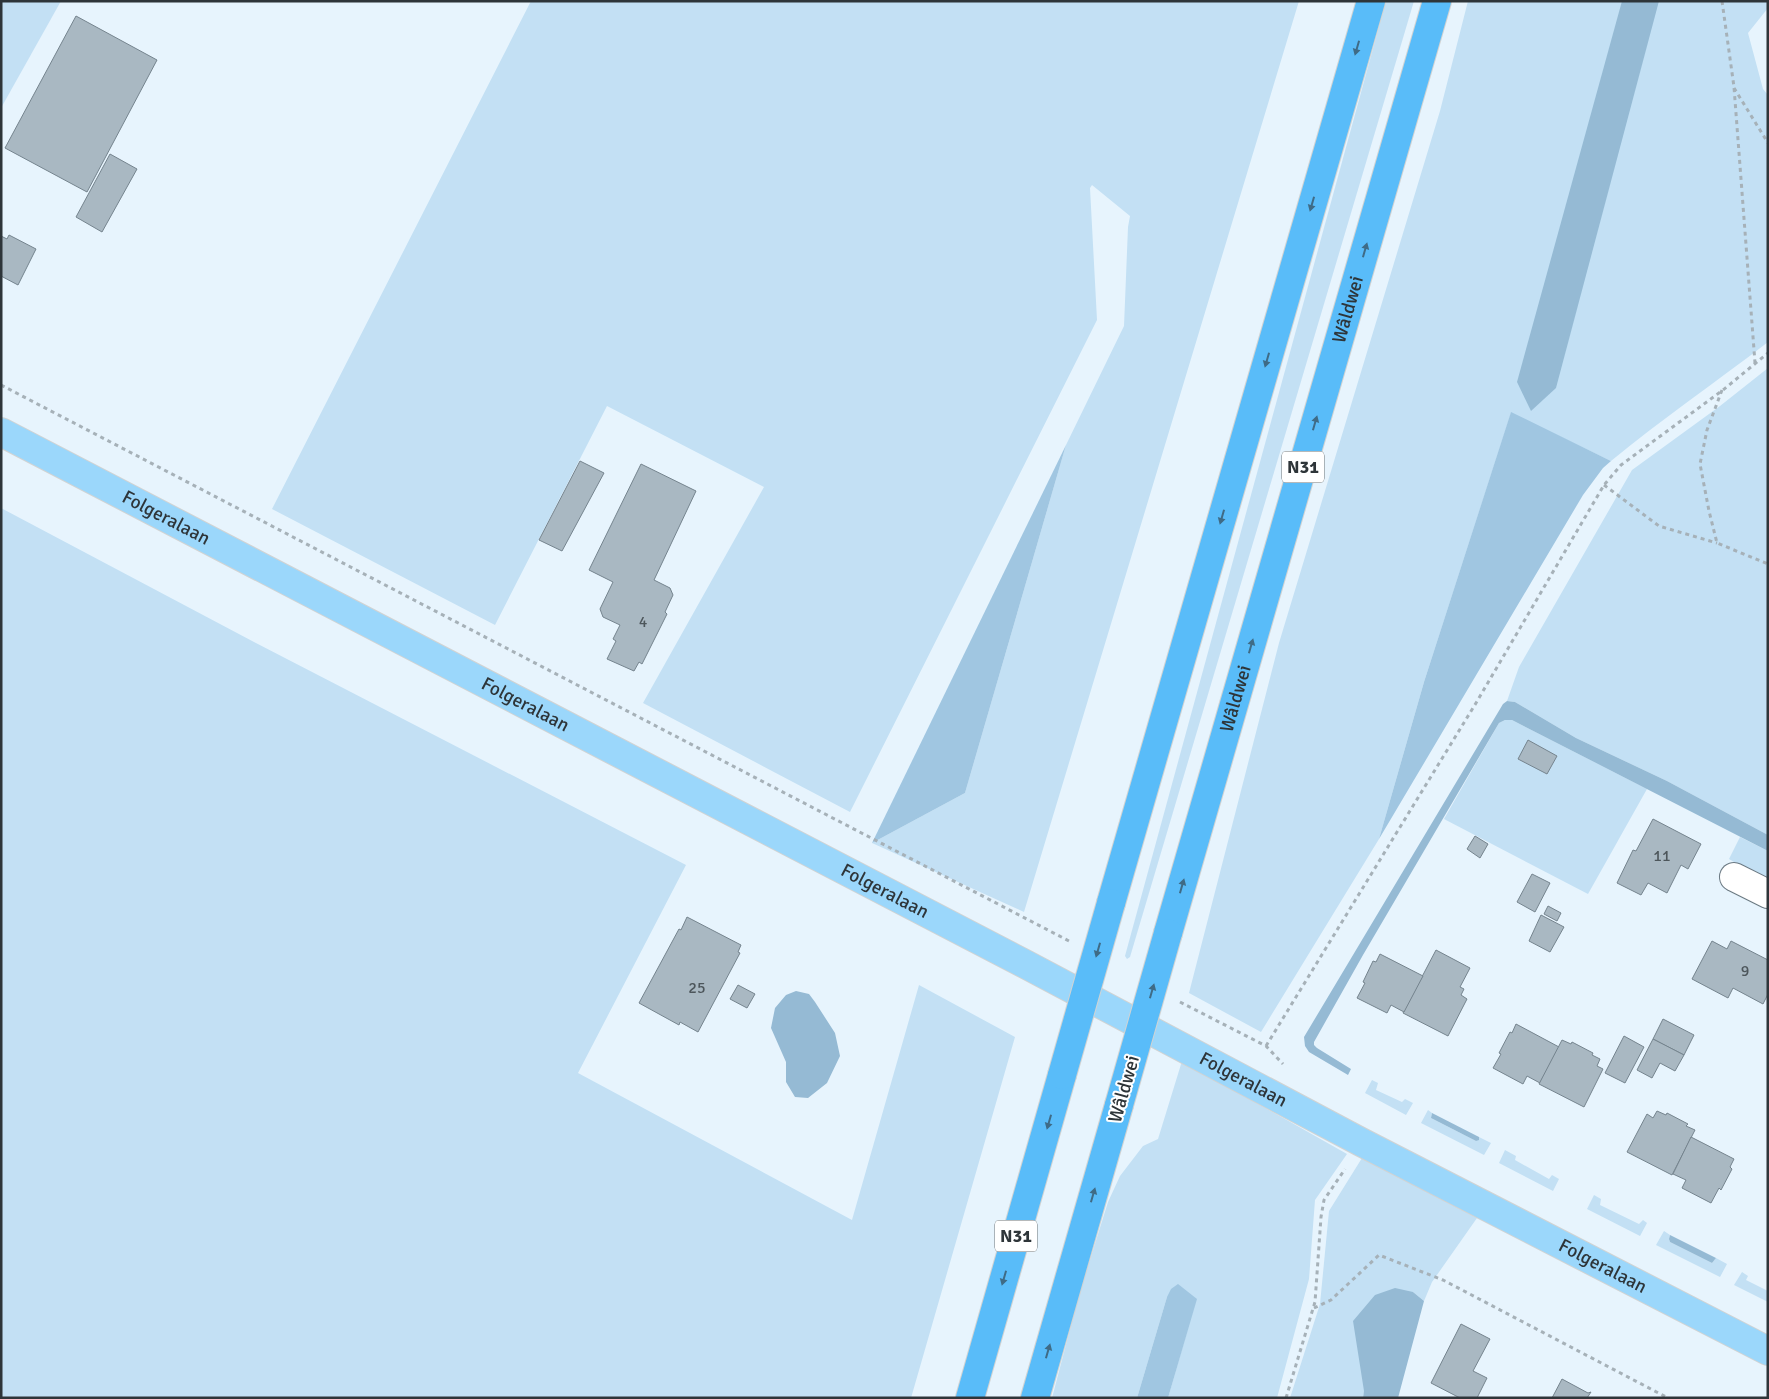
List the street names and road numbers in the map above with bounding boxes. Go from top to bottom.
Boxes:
street label: Wâldwei [1327,273,1369,346]
road number: N31 [1282,452,1324,482]
street label: Folgeralaan [118,485,214,551]
street label: Wâldwei [1215,662,1257,735]
street label: Folgeralaan [477,672,574,737]
street label: Folgeralaan [837,858,933,924]
street label: Folgeralaan [1195,1047,1291,1113]
street label: Wâldwei [1103,1053,1145,1125]
road number: N31 [995,1220,1037,1252]
street label: Folgeralaan [1555,1234,1651,1299]

